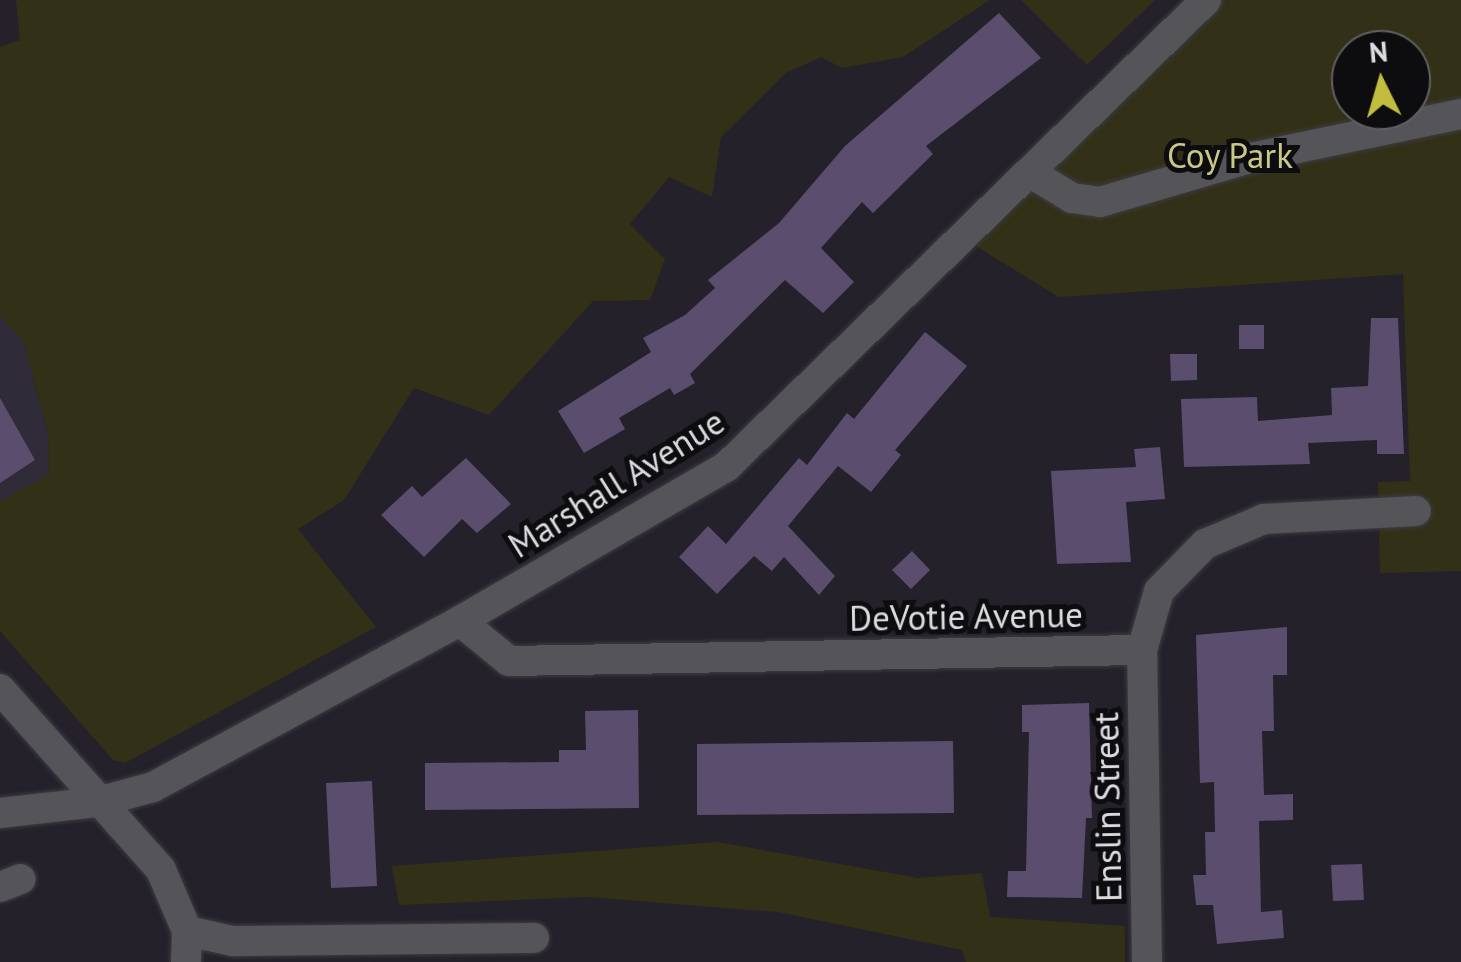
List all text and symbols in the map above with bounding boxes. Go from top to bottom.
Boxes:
north arrow [1331,30,1431,130]
text: N [1368,32,1389,71]
park label: Coy Park [1166,134,1294,176]
street label: Marshall Avenue [500,400,732,566]
street label: DeVotie Avenue [848,593,1084,639]
street label: Enslin Street [1084,712,1130,902]

